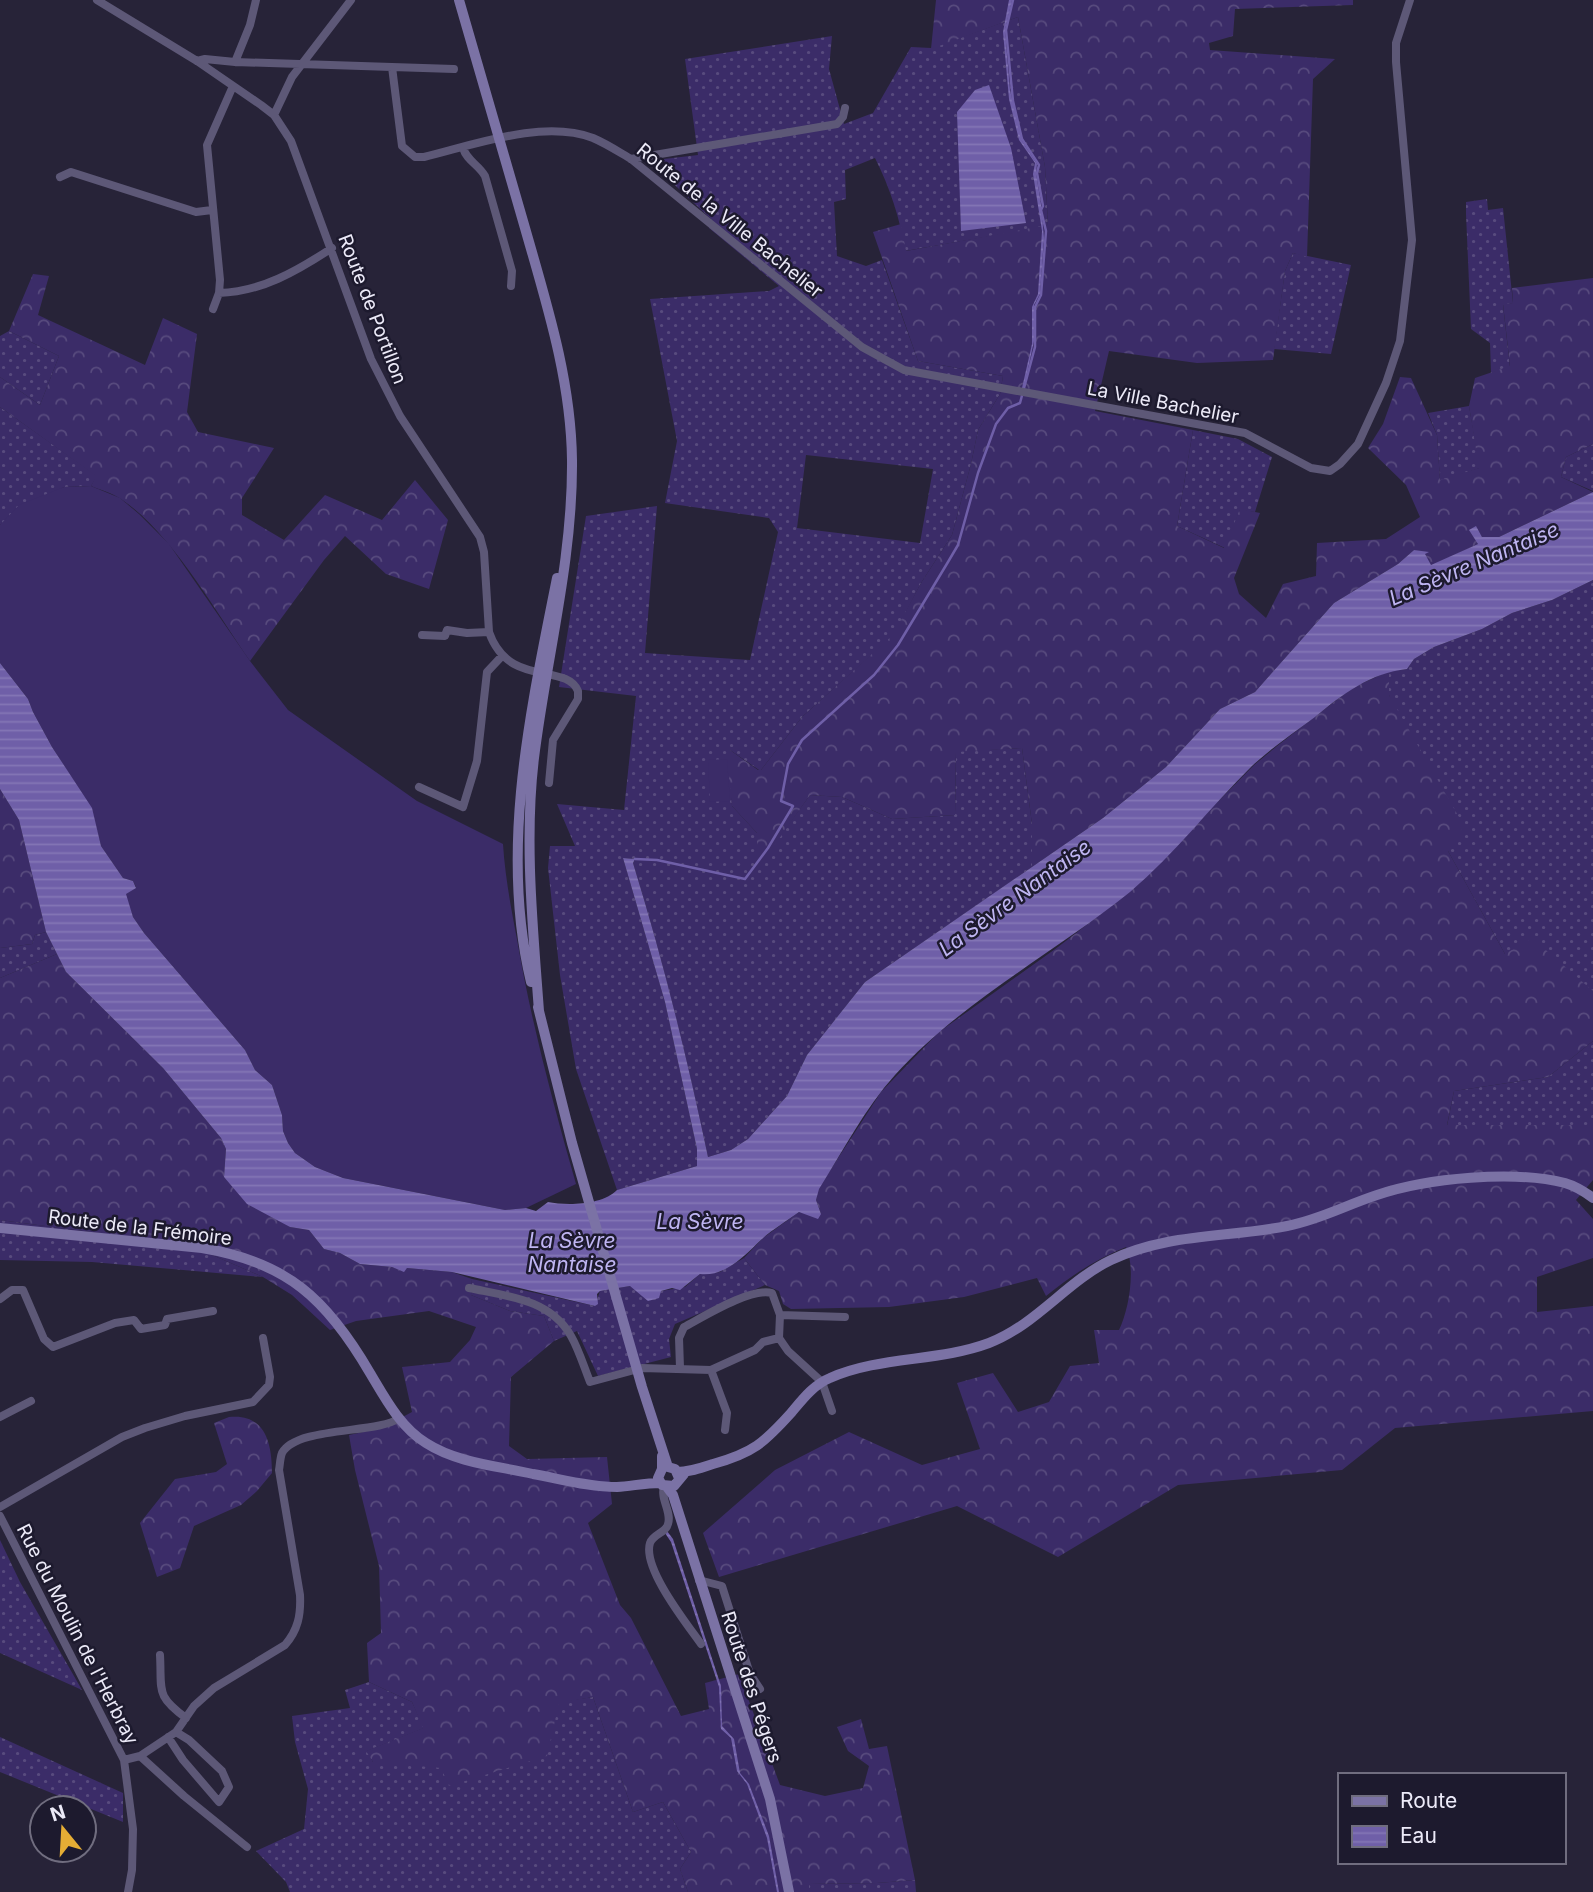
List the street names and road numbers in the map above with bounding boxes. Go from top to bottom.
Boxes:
street label: Route de la Ville Bachelier [632,138,827,303]
street label: Route de Portillon [333,231,412,387]
street label: La Ville Bachelier [1085,377,1241,428]
street label: Route de la Frémoire [47,1205,233,1250]
street label: Rue du Moulin de l'Herbray [12,1520,143,1749]
street label: Route des Pégers [716,1608,787,1766]

